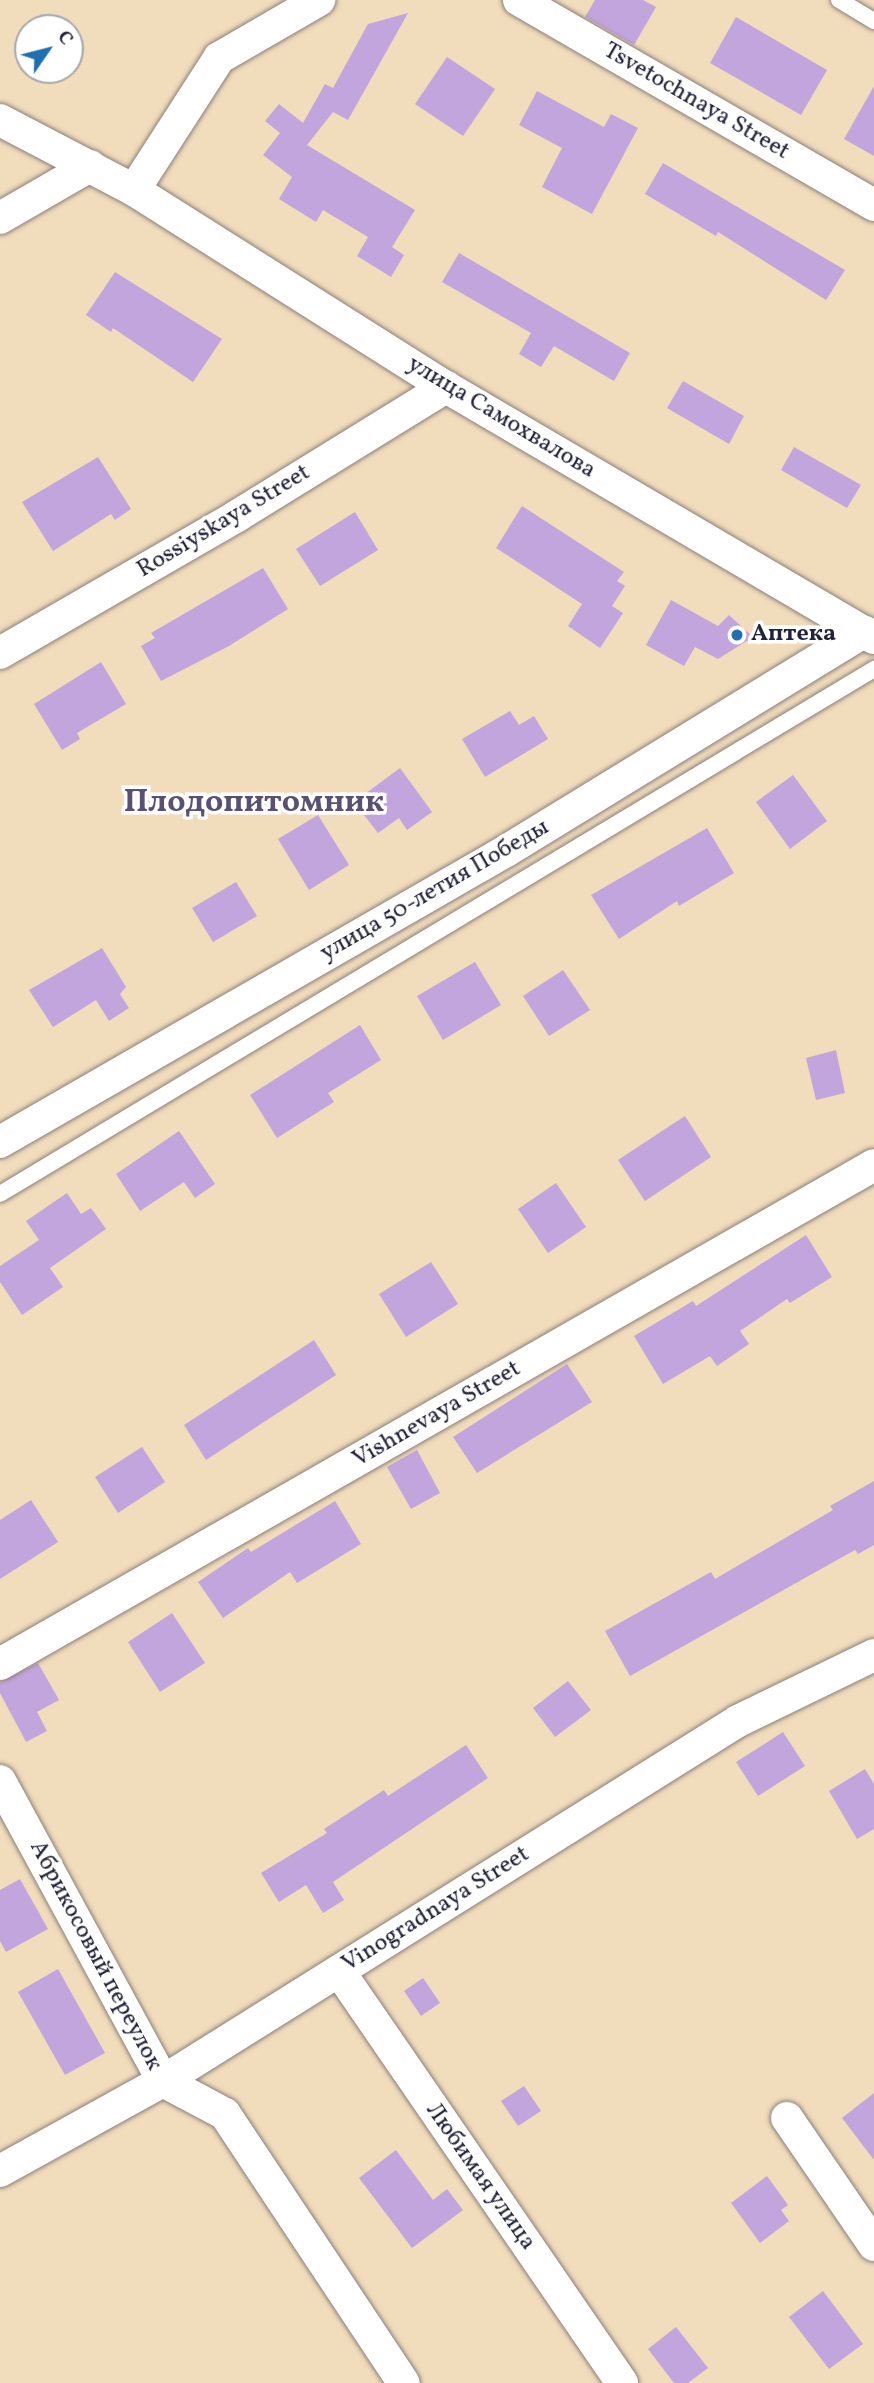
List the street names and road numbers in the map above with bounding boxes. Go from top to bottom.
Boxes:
street label: Tsvetochnaya Street [598,37,794,167]
street label: улица Самохвалова [402,350,600,486]
street label: Rossiyskaya Street [132,459,316,585]
street label: улица 50-летия Победы [315,814,555,968]
street label: Vishnevaya Street [348,1355,526,1475]
street label: Абрикосовый переулок [22,1836,168,2076]
street label: Vinogradnaya Street [337,1841,535,1979]
street label: Любимая улица [418,2097,542,2257]

